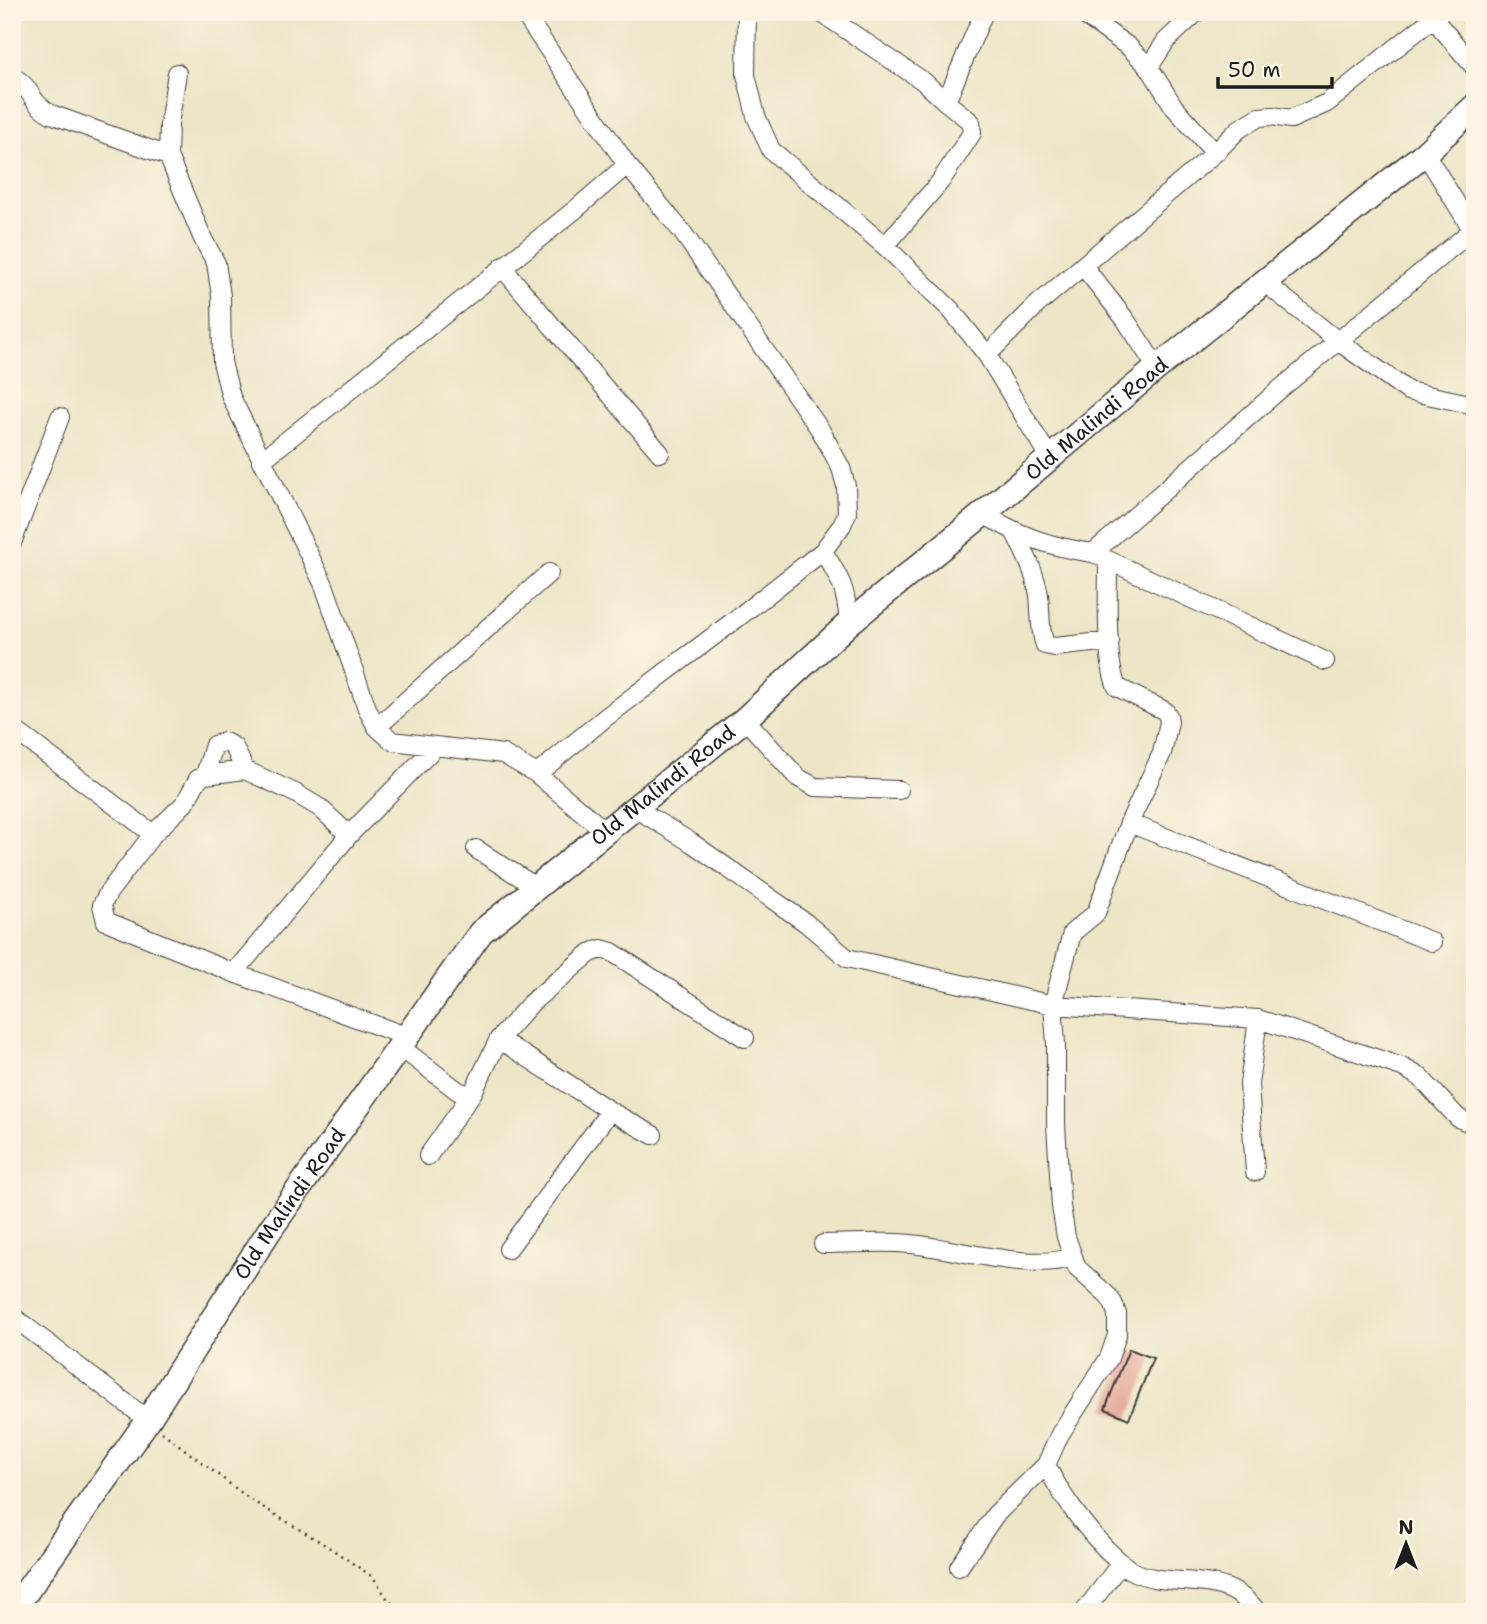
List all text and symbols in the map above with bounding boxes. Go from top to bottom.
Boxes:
scale bar [1218,46,1331,90]
text: 50 m [1228,56,1281,84]
street label: Old Malindi Road [1019,350,1174,487]
street label: Old Malindi Road [585,718,741,852]
street label: Old Malindi Road [227,1122,352,1285]
north arrow [1372,1508,1442,1578]
text: N [1398,1515,1414,1540]

